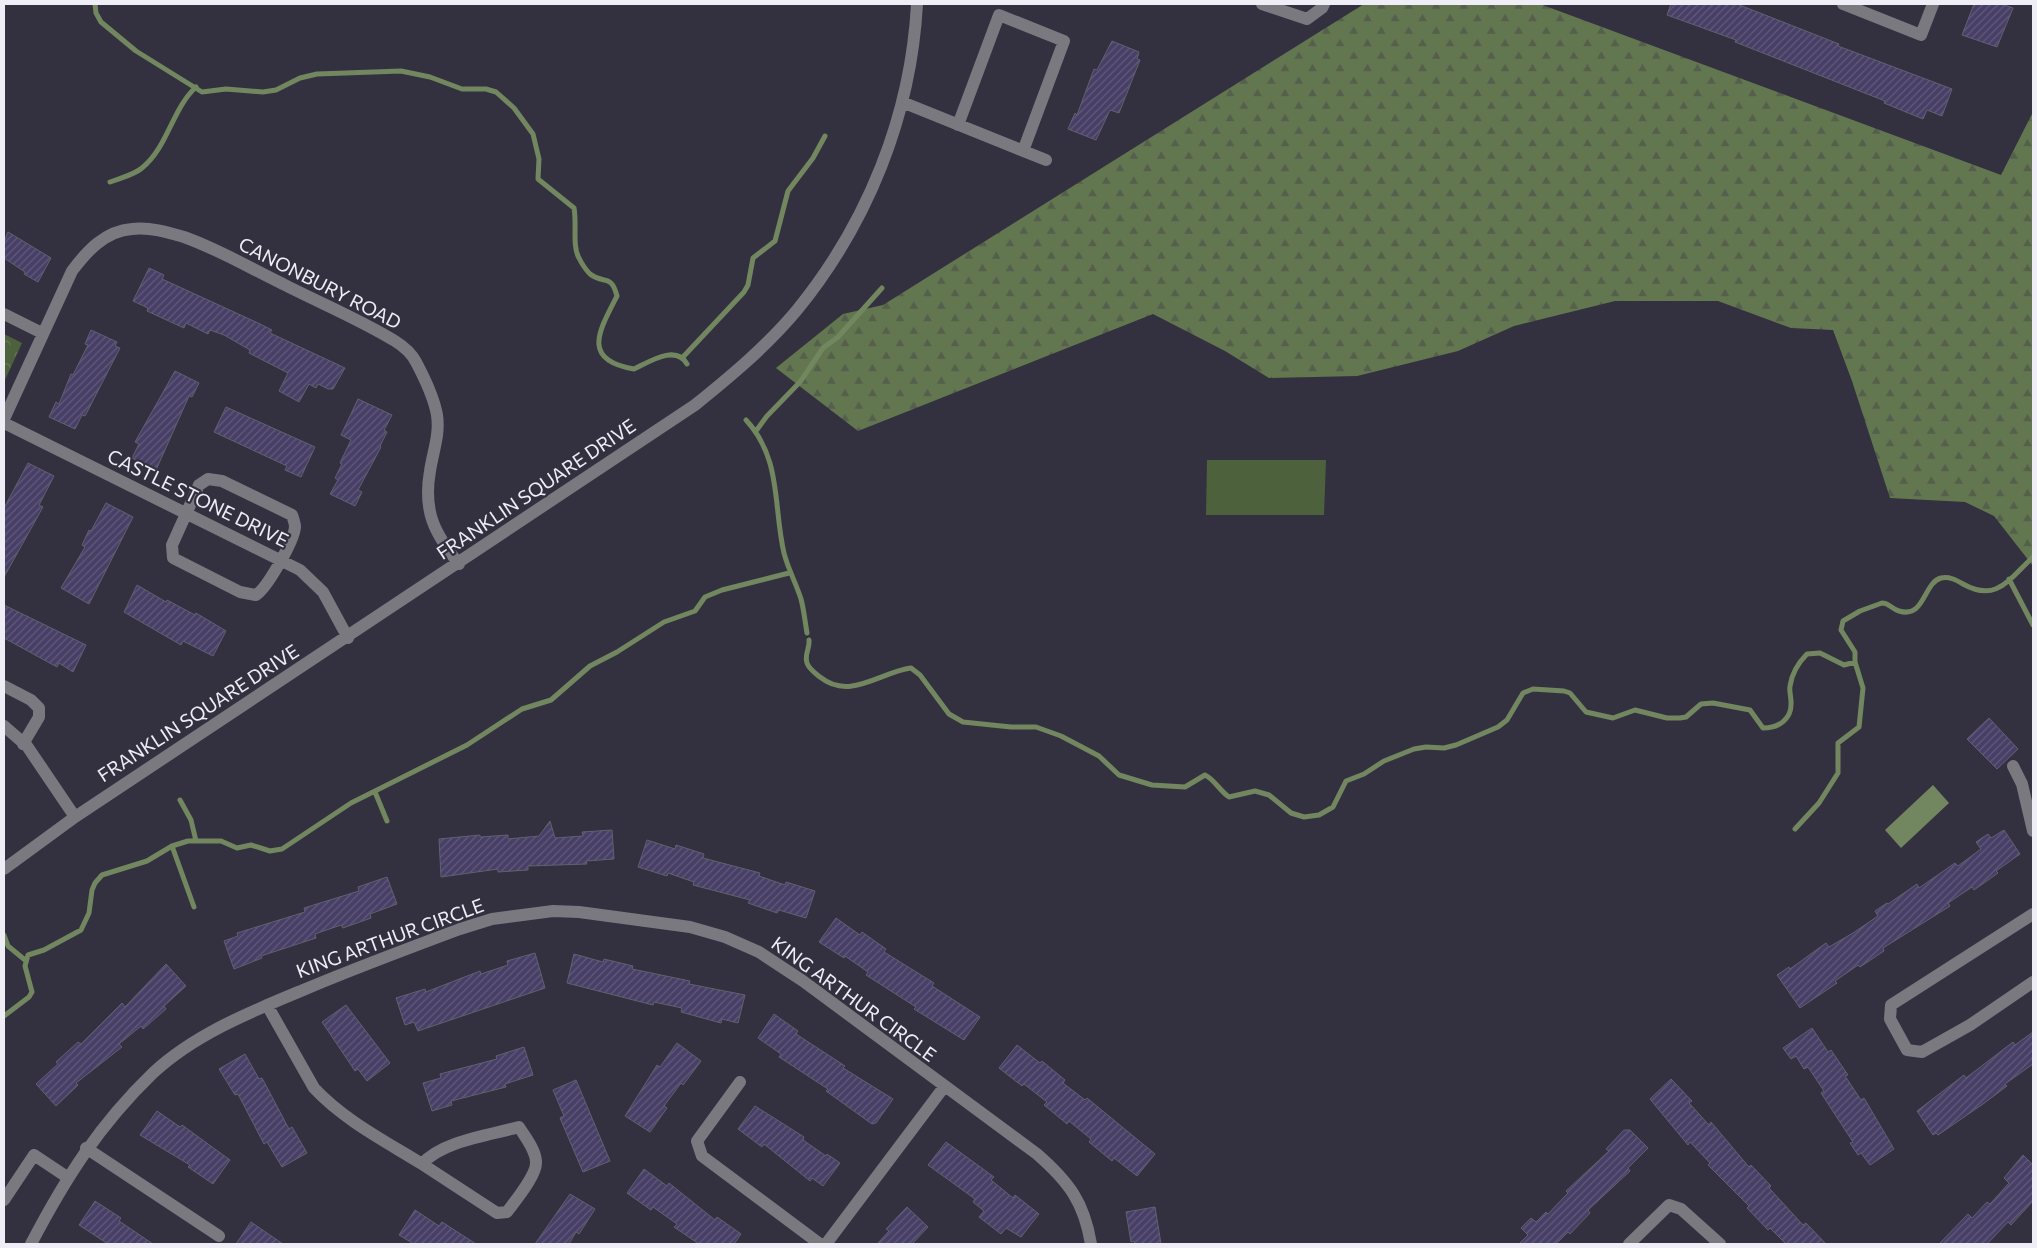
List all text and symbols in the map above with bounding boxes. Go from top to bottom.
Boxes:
street label: CANONBURY ROAD [235,232,405,333]
street label: FRANKLIN SQUARE DRIVE [432,413,640,564]
street label: CASTLE STONE DRIVE [104,444,293,551]
street label: FRANKLIN SQUARE DRIVE [93,639,303,786]
street label: KING ARTHUR CIRCLE [293,893,487,982]
street label: KING ARTHUR CIRCLE [767,931,941,1066]

